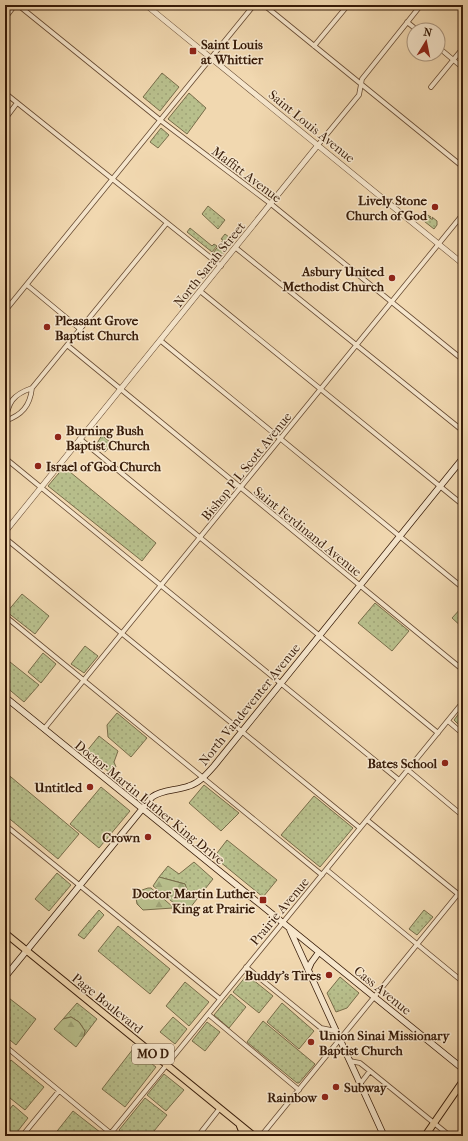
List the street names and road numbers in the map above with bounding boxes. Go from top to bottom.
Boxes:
street label: Saint Louis Avenue [266,87,358,166]
street label: Maffitt Avenue [209,143,285,206]
street label: North Sarah Street [170,218,249,310]
street label: Bishop P L Scott Avenue [198,409,295,523]
street label: Saint Ferdinand Avenue [251,483,365,580]
street label: North Vandeventer Avenue [196,640,304,768]
street label: Doctor Martin Luther King Drive [72,737,228,868]
street label: Prairie Avenue [247,874,312,948]
street label: Cass Avenue [351,963,415,1018]
street label: Page Boulevard [69,970,147,1037]
road number: MO D [132,1044,174,1064]

